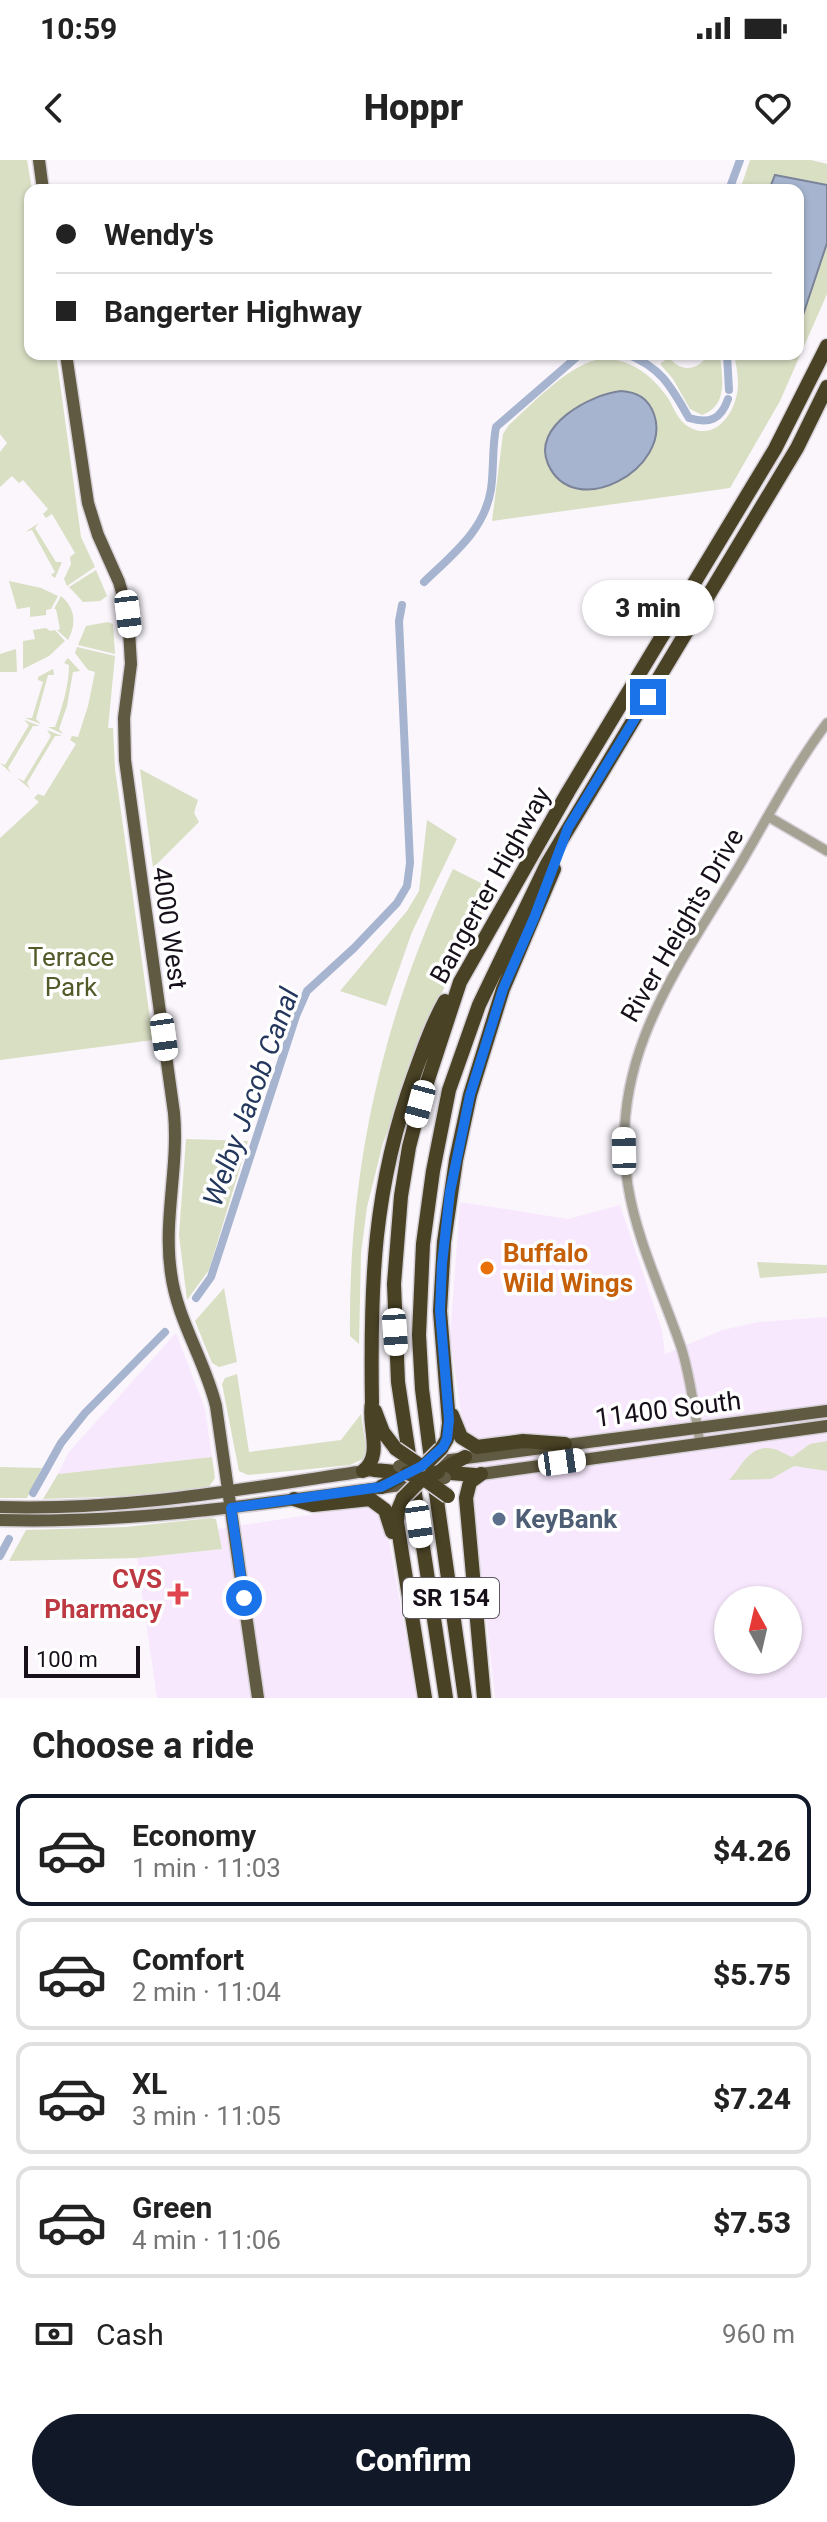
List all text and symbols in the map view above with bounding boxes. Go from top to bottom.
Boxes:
text: 10:59 [40,11,117,46]
icon: back [32,86,76,130]
icon: heart [751,86,795,130]
text: Hoppr [364,87,463,129]
text: Wendy's [104,217,214,252]
text: Bangerter Highway [104,294,362,329]
callout: 3 min [582,581,714,637]
car [113,589,143,639]
text: 3 min [615,593,681,623]
route end [630,679,666,715]
street label: Bangerter Highway [424,782,556,988]
street label: River Heights Drive [614,823,750,1027]
street label: 4000 West [147,865,193,991]
park label: Terrace Park [28,942,114,1002]
water label: Welby Jacob Canal [196,983,306,1211]
car [149,1012,179,1062]
car [402,1078,438,1130]
car [612,1127,636,1175]
place label: Buffalo Wild Wings [503,1238,633,1298]
marker: Buffalo Wild Wings [478,1259,496,1277]
car [381,1307,409,1357]
street label: 11400 South [593,1385,743,1433]
car [537,1447,587,1477]
car [404,1499,434,1549]
place label: KeyBank [515,1504,618,1534]
marker: KeyBank [490,1510,508,1528]
place label: CVS Pharmacy [44,1564,163,1624]
road number: SR 154 [403,1578,499,1618]
route start [226,1580,262,1616]
marker: CVS Pharmacy [169,1585,187,1603]
north arrow [714,1586,802,1674]
map controls [714,1586,802,1674]
scale bar [24,1642,140,1678]
text: 100 m [36,1647,98,1672]
text: Choose a ride [32,1725,254,1767]
icon: car [36,1814,108,1886]
text: Economy [132,1818,256,1853]
text: $4.26 [713,1833,791,1868]
text: 1 min · 11:03 [132,1853,281,1883]
icon: car [36,1938,108,2010]
text: Comfort [132,1942,244,1977]
text: $5.75 [713,1957,791,1992]
text: 2 min · 11:04 [132,1977,281,2007]
icon: car [36,2062,108,2134]
text: XL [132,2066,167,2101]
text: $7.24 [713,2081,791,2116]
text: 3 min · 11:05 [132,2101,281,2131]
icon: car [36,2186,108,2258]
text: Green [132,2190,212,2225]
text: $7.53 [713,2205,791,2240]
text: 4 min · 11:06 [132,2225,281,2255]
icon: cash [32,2312,76,2356]
text: Cash [96,2317,164,2352]
text: 960 m [722,2319,795,2349]
button: Confirm [32,2414,795,2506]

